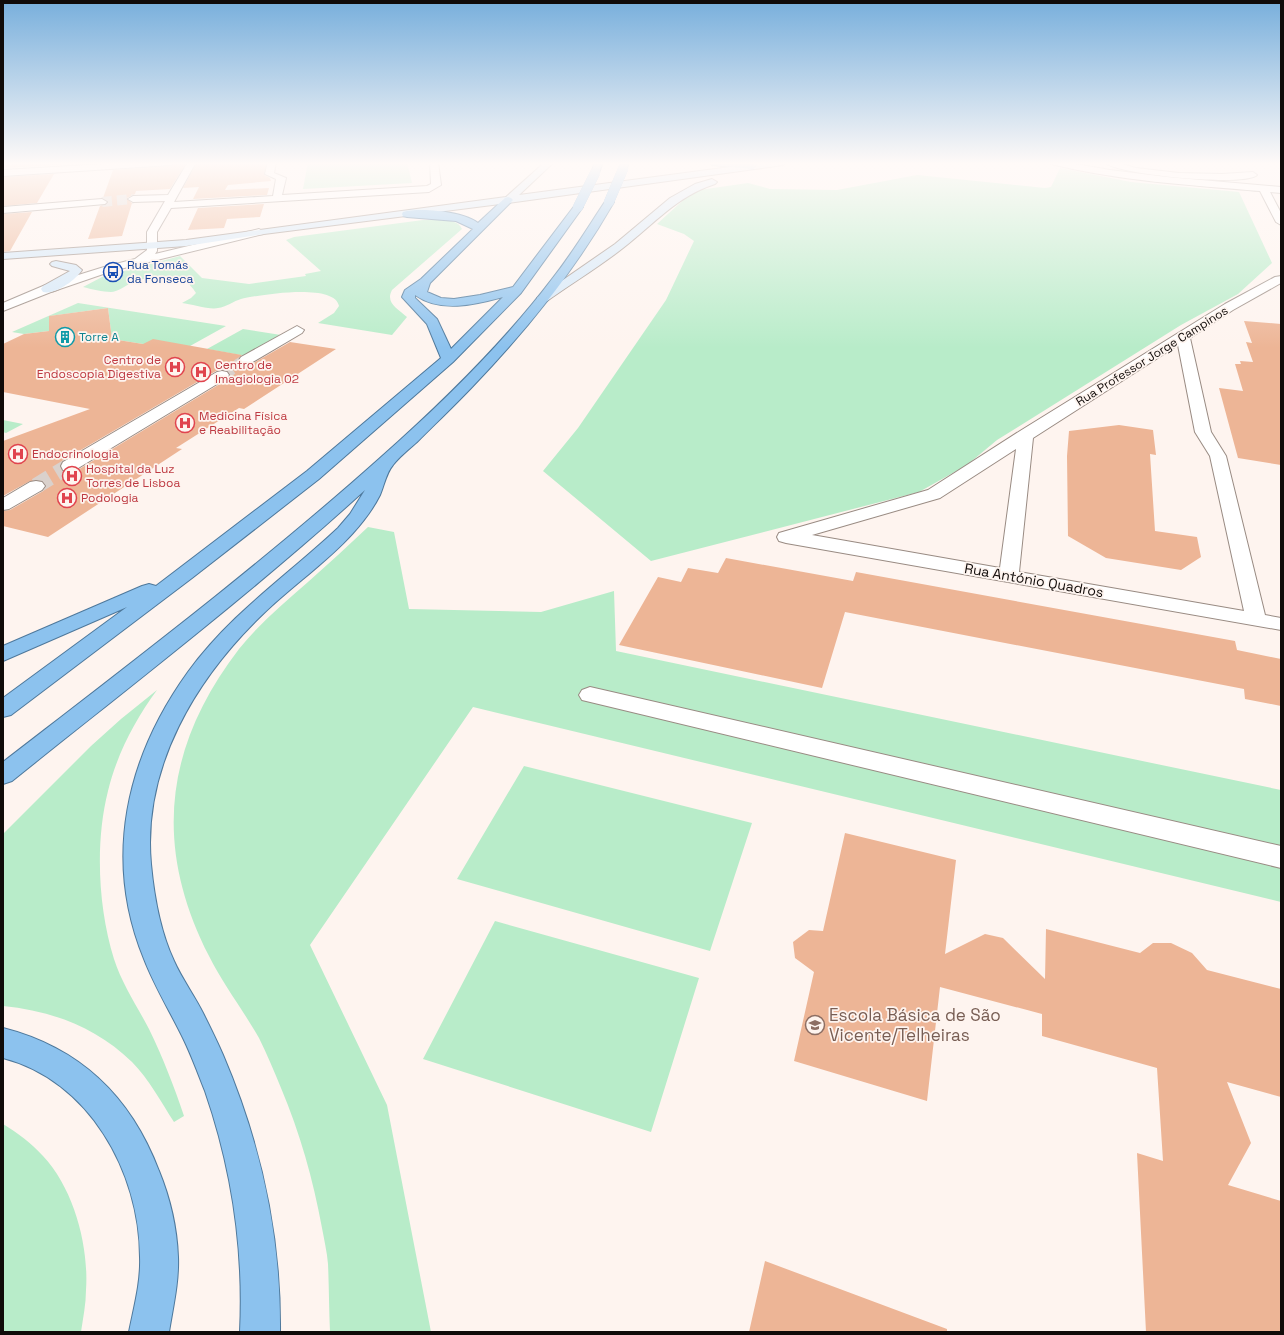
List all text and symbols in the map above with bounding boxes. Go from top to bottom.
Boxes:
place label: Rua Tomás da Fonseca [127,257,193,287]
bus stop icon: Rua Tomás da Fonseca [102,261,124,283]
street label: Rua Professor Jorge Campinos [1073,302,1231,410]
building icon: Torre A [54,326,76,348]
place label: Torre A [79,329,119,345]
place label: Centro de Endoscopia Digestiva [37,352,161,382]
hospital icon: Centro de Endoscopia Digestiva [164,356,186,378]
place label: Centro de Imagiologia 02 [215,357,299,387]
hospital icon: Centro de Imagiologia 02 [190,361,212,383]
place label: Medicina Física e Reabilitação [199,408,287,438]
hospital icon: Medicina Física e Reabilitação [174,412,196,434]
hospital icon: Endocrinologia [7,443,29,465]
place label: Endocrinologia [32,446,119,462]
place label: Hospital da Luz Torres de Lisboa [86,461,180,491]
hospital icon: Hospital da Luz Torres de Lisboa [61,465,83,487]
hospital icon: Podologia [56,487,78,509]
place label: Podologia [81,490,139,506]
street label: Rua António Quadros [963,559,1105,601]
place label: Escola Básica de São Vicente/Telheiras [829,1004,1001,1046]
school or university icon: Escola Básica de São Vicente/Telheiras [804,1014,826,1036]

